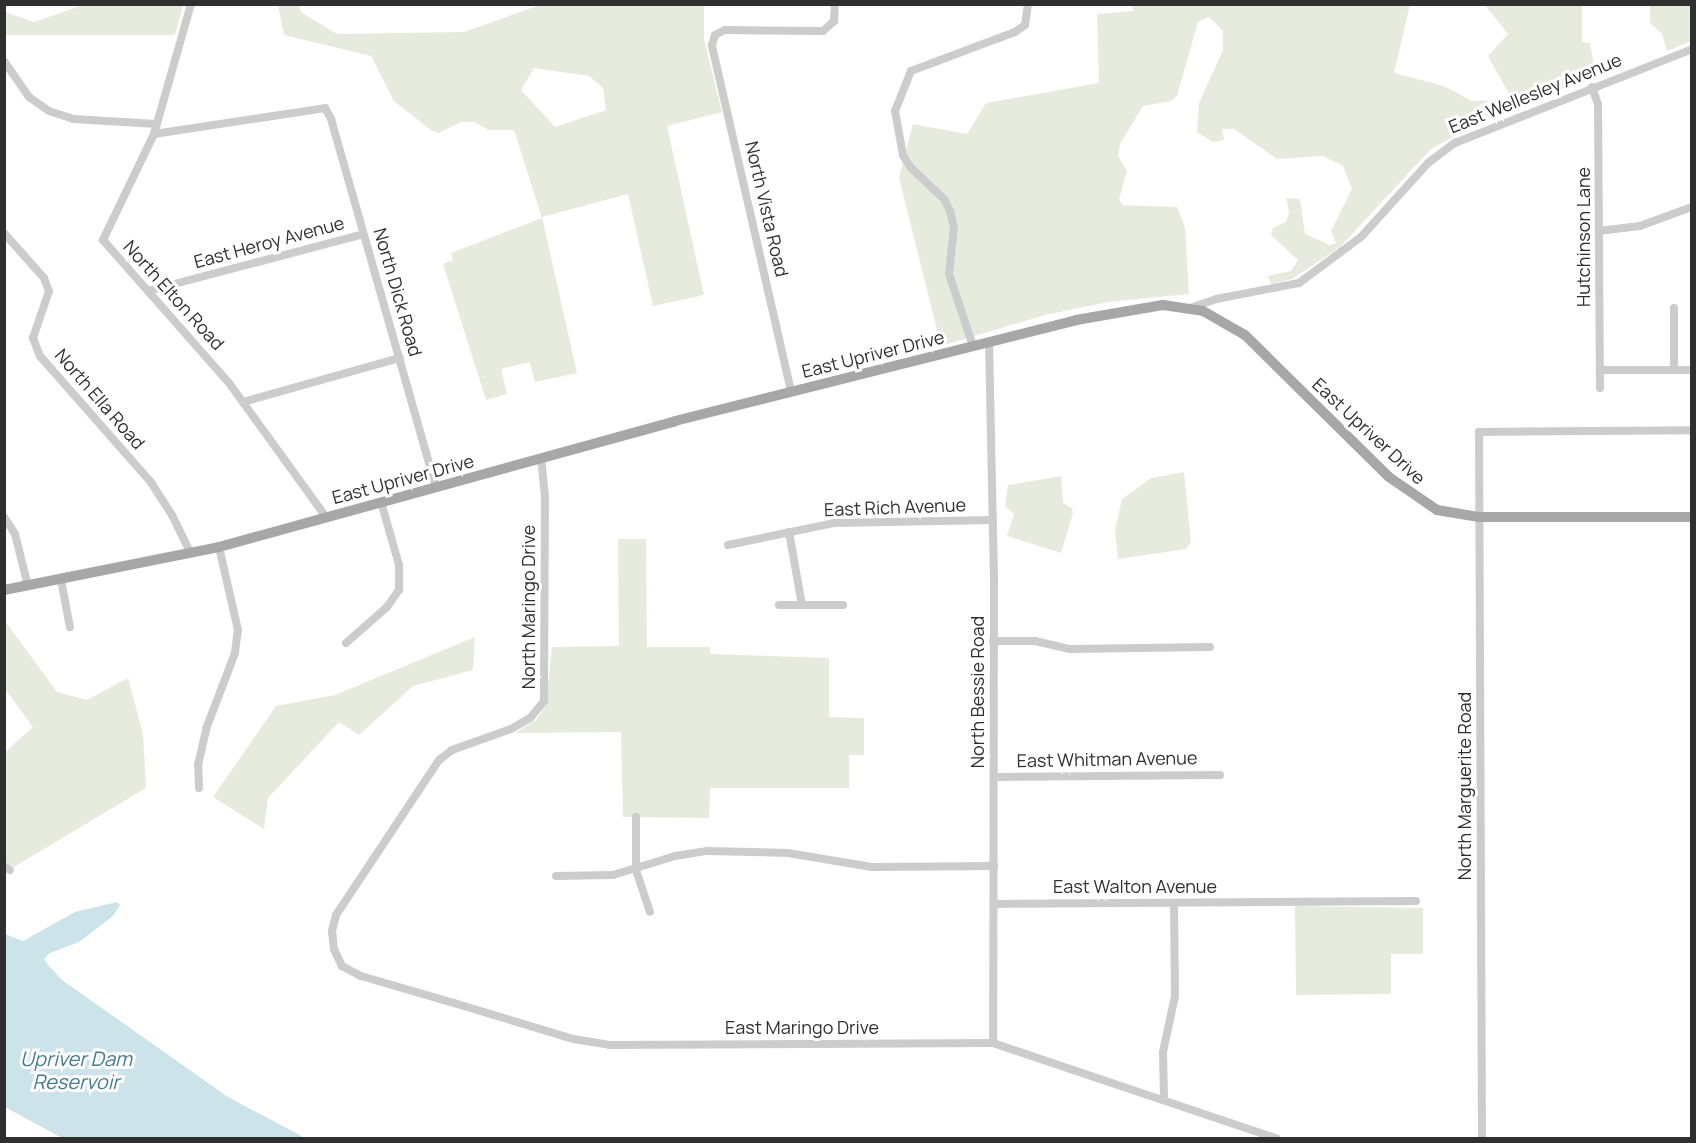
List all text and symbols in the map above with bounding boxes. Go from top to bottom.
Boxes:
street label: East Wellesley Avenue [1445,48,1625,138]
street label: North Vista Road [741,139,793,279]
street label: Hutchinson Lane [1572,167,1594,307]
street label: East Heroy Avenue [192,212,346,272]
street label: North Dick Road [369,225,427,359]
street label: North Elton Road [119,236,229,354]
street label: East Upriver Drive [800,326,946,382]
street label: North Ella Road [51,344,149,454]
street label: East Upriver Drive [1308,373,1430,489]
street label: East Upriver Drive [330,450,476,508]
street label: East Rich Avenue [824,494,966,520]
street label: North Maringo Drive [517,525,539,689]
street label: North Bessie Road [966,616,988,768]
street label: North Marguerite Road [1453,692,1475,880]
street label: East Whitman Avenue [1017,747,1197,771]
street label: East Walton Avenue [1053,875,1217,897]
street label: East Maringo Drive [725,1016,879,1038]
water label: Upriver Dam Reservoir [20,1047,132,1094]

